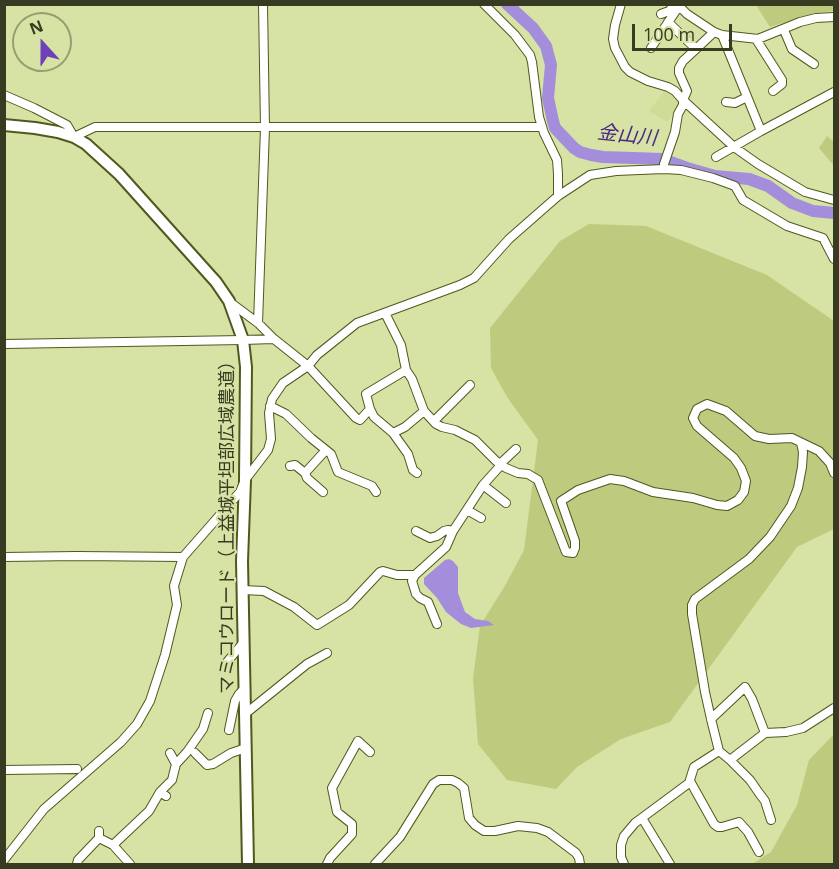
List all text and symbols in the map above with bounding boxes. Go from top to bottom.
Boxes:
north arrow [12,12,72,72]
scale bar [635,12,736,50]
text: N [26,14,46,40]
text: 100 m [643,22,695,46]
water label: 金山川 [596,121,658,151]
street label: マミコウロード（上益城平坦部広域農道） [217,352,239,694]

